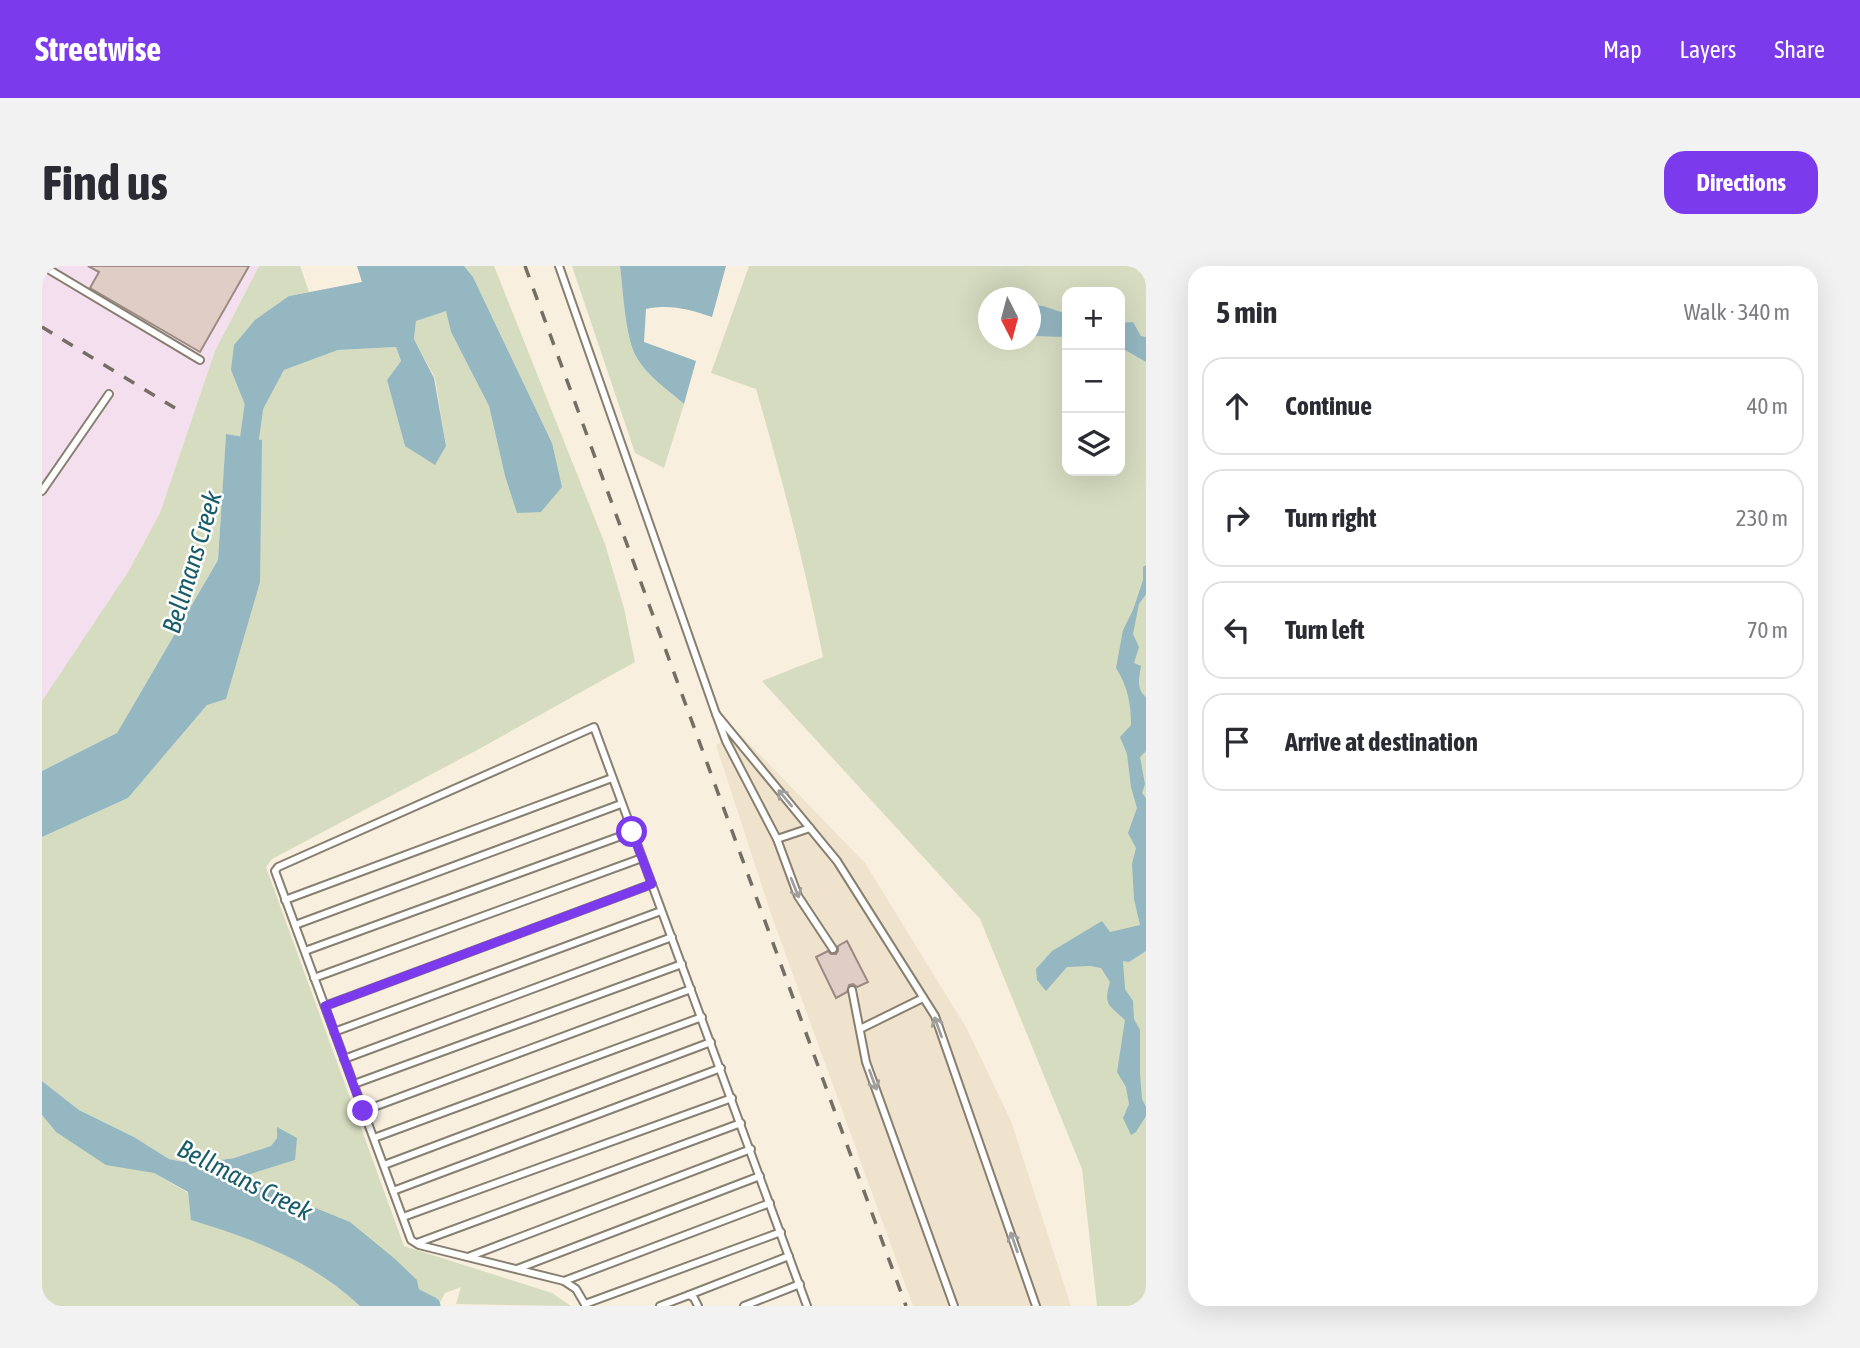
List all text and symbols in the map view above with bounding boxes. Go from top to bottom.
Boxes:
text: Streetwise [35,30,161,68]
text: Map [1603,36,1642,63]
text: Layers [1680,36,1736,63]
text: Share [1774,36,1825,63]
button: Directions [1664,151,1818,214]
text: Find us [42,154,168,210]
north arrow [978,287,1041,350]
map controls [1062,287,1125,476]
button: + [1062,287,1125,350]
text: 5 min [1216,295,1277,329]
text: Walk · 340 m [1684,299,1790,325]
button: − [1062,350,1125,413]
icon: ahead [1218,387,1256,425]
text: Continue [1285,391,1372,421]
text: 40 m [1747,393,1788,419]
button: layers [1062,413,1125,476]
water label: Bellmans Creek [156,487,228,637]
icon: right [1218,499,1256,537]
text: Turn right [1285,503,1376,533]
text: 230 m [1736,505,1788,531]
icon: left [1218,611,1256,649]
text: Turn left [1285,615,1365,645]
text: 70 m [1747,617,1788,643]
icon: arrive [1218,723,1256,761]
text: Arrive at destination [1285,727,1478,757]
one-way arrow [777,789,793,807]
route start [616,816,647,847]
one-way arrow [790,877,803,899]
one-way arrow [931,1016,944,1038]
one-way arrow [868,1068,880,1090]
route end [347,1095,378,1126]
water label: Bellmans Creek [173,1133,318,1227]
one-way arrow [1007,1231,1019,1253]

